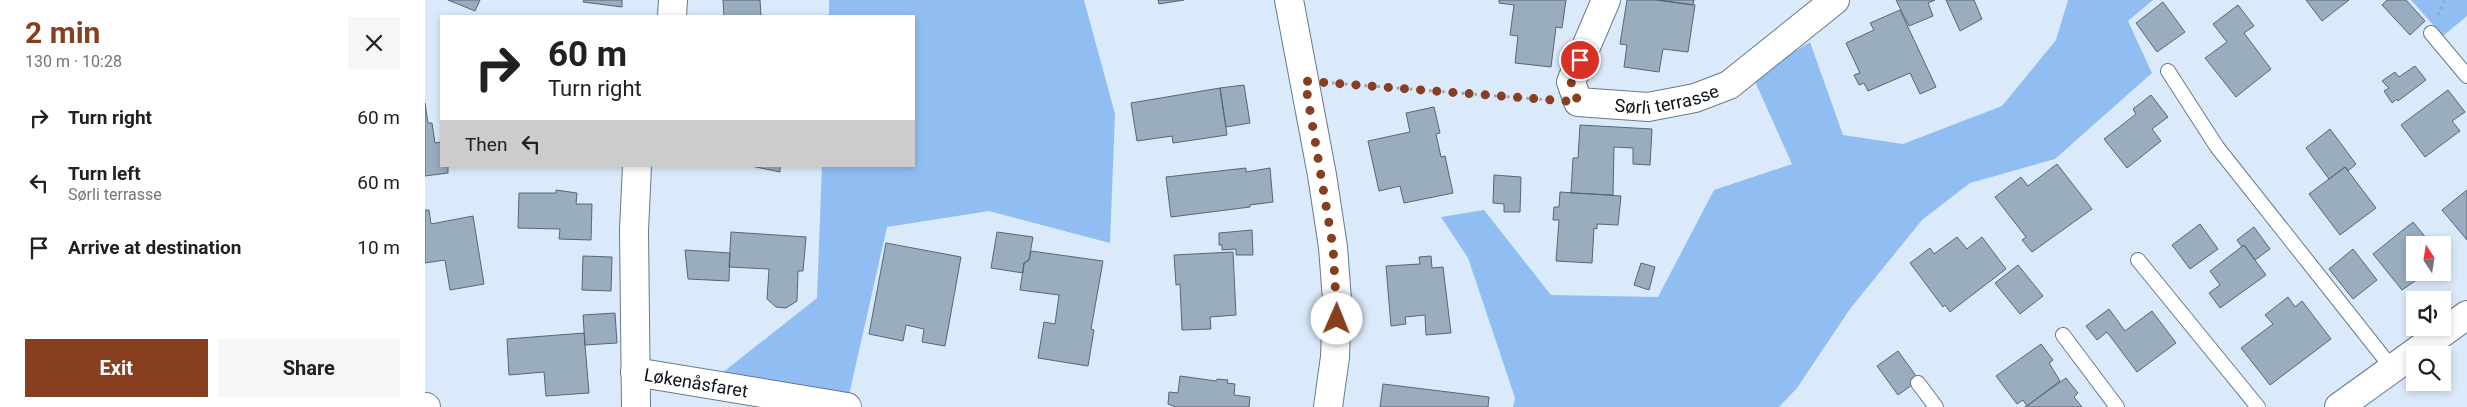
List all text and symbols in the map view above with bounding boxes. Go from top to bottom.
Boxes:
text: 2 min [25,15,100,50]
button: close [348,17,400,69]
text: 60 m [548,34,627,75]
icon: right [465,35,530,100]
pin [1559,39,1601,81]
icon: arrive [1566,46,1594,74]
text: 130 m · 10:28 [25,52,122,71]
text: Turn right [548,76,642,101]
street label: Sørli terrasse [1614,79,1722,118]
icon: right [25,104,53,132]
text: Turn right [68,106,152,129]
text: 60 m [357,106,400,129]
icon: left [517,130,545,158]
text: Then [465,133,507,156]
text: Turn left [68,162,141,185]
icon: left [25,169,53,197]
text: 60 m [357,171,400,194]
text: Sørli terrasse [68,185,162,204]
icon: arrive [25,234,53,262]
text: Arrive at destination [68,236,241,259]
text: 10 m [357,236,400,259]
north arrow [2406,236,2451,281]
map controls [2406,236,2451,391]
button: sound [2406,291,2451,336]
position arrow [1310,292,1362,344]
button: Exit [25,339,208,397]
button: Share [218,339,400,397]
button: search [2406,346,2451,391]
street label: Løkenåsfaret [643,363,750,401]

